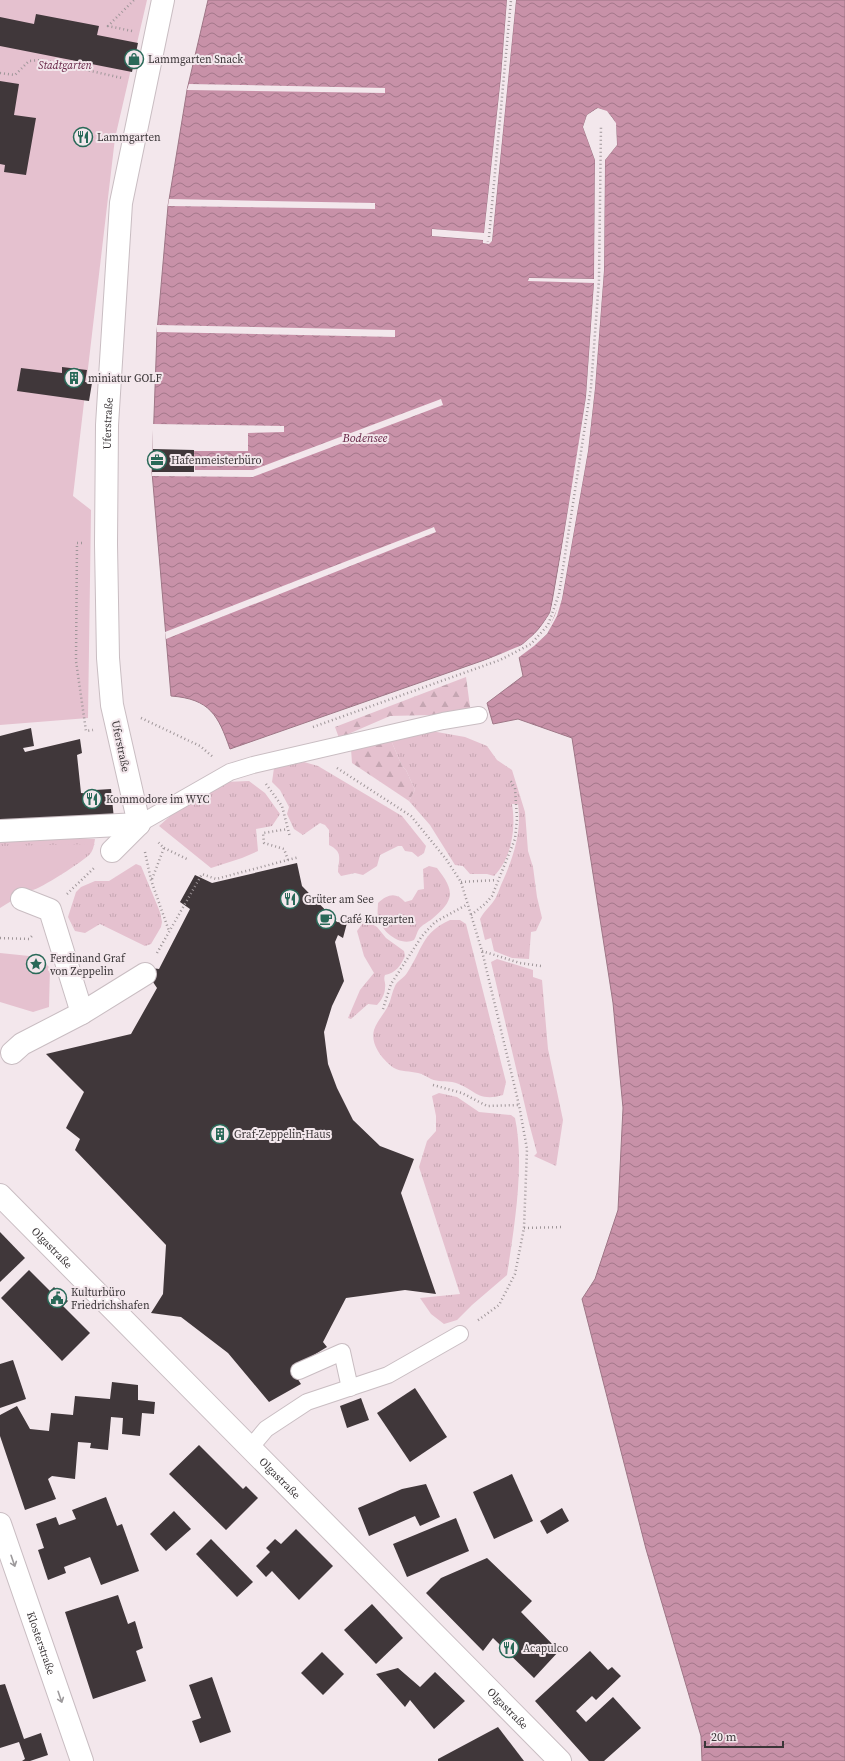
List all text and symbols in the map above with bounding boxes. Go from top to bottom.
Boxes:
shop icon: Lammgarten Snack [123,48,145,70]
place label: Lammgarten Snack [148,52,244,67]
park label: Stadtgarten [38,58,93,73]
restaurant icon: Lammgarten [72,126,94,148]
place label: Lammgarten [97,130,161,145]
building icon: miniatur GOLF [63,367,85,389]
place label: miniatur GOLF [88,371,162,386]
street label: Uferstraße [100,396,117,450]
water label: Bodensee [341,430,388,446]
office icon: Hafenmeisterbüro [146,449,168,471]
place label: Hafenmeisterbüro [171,453,262,468]
street label: Uferstraße [108,719,133,774]
restaurant icon: Kommodore im WYC [81,788,103,810]
place label: Kommodore im WYC [106,792,209,807]
restaurant icon: Grüter am See [279,888,301,910]
place label: Grüter am See [304,892,374,907]
cafe icon: Café Kurgarten [315,908,337,930]
place label: Café Kurgarten [340,912,415,927]
place label: Ferdinand Graf von Zeppelin [50,951,126,979]
place icon: Ferdinand Graf von Zeppelin [25,953,47,975]
building icon: Graf-Zeppelin-Haus [209,1123,231,1145]
place label: Graf-Zeppelin-Haus [234,1127,331,1142]
street label: Olgastraße [28,1224,76,1272]
place label: Kulturbüro Friedrichshafen [71,1285,150,1313]
public building icon: Kulturbüro Friedrichshafen [46,1287,68,1309]
street label: Olgastraße [256,1454,304,1503]
one-way arrow [9,1555,17,1567]
street label: Klosterstraße [23,1610,59,1677]
restaurant icon: Acapulco [498,1637,520,1659]
place label: Acapulco [523,1641,568,1656]
street label: Olgastraße [484,1685,532,1733]
one-way arrow [57,1690,64,1703]
scale bar [705,1723,783,1749]
text: 20 m [711,1729,737,1745]

